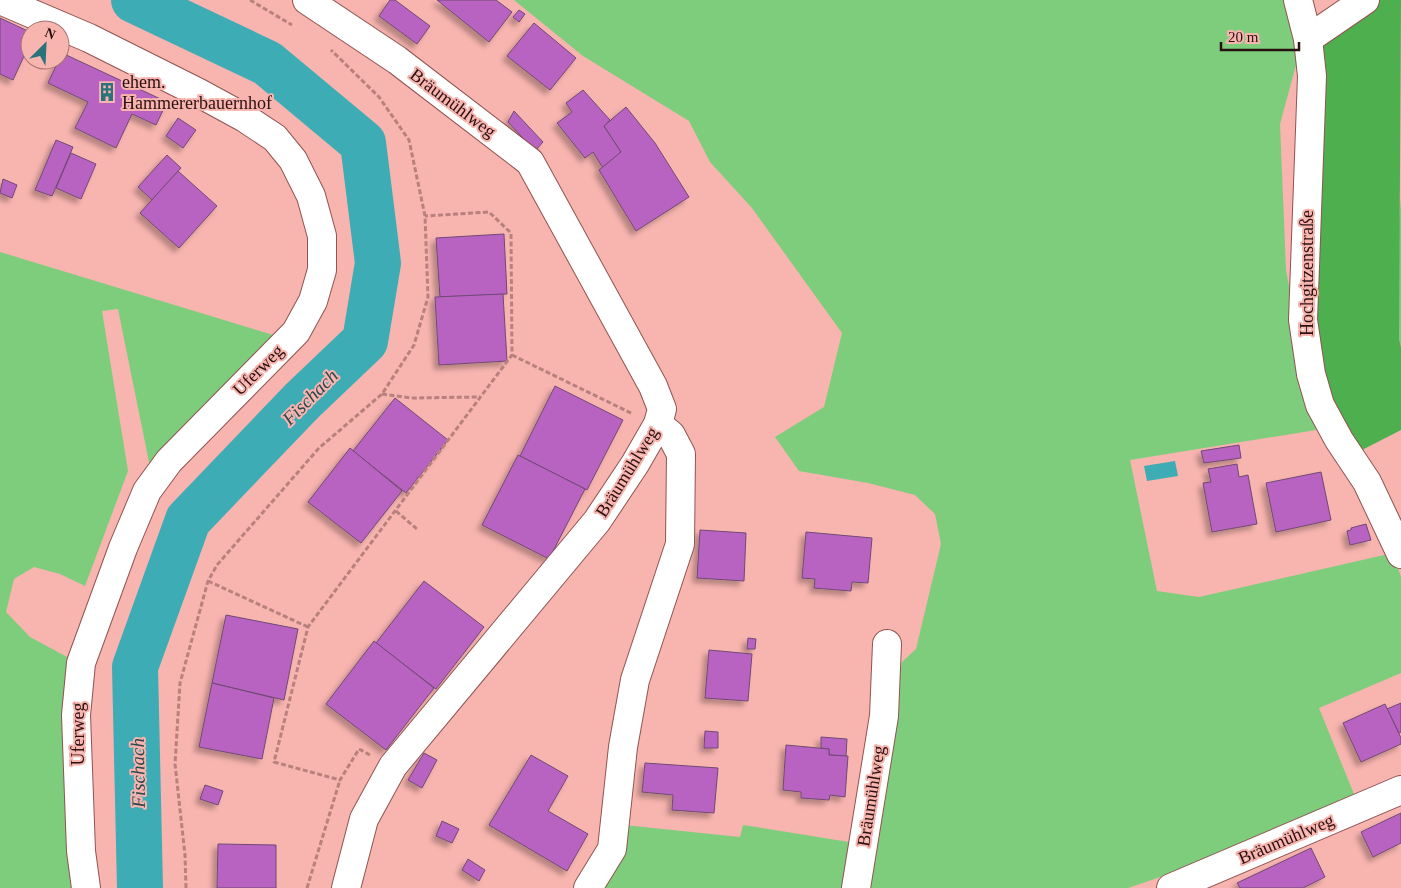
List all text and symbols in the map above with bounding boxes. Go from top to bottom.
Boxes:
north arrow [20,20,70,70]
scale bar [1221,20,1298,52]
text: N [42,25,58,42]
text: 20 m [1228,29,1259,45]
street label: Bräumühlweg [406,64,500,142]
place label: ehem. Hammererbauernhof [122,72,272,113]
building icon: ehem. Hammererbauernhof [96,81,118,103]
street label: Hochgitzenstraße [1297,210,1317,336]
street label: Uferweg [229,341,287,399]
water label: Fischach [277,365,342,430]
street label: Bräumühlweg [591,423,663,521]
street label: Uferweg [68,703,88,765]
water label: Fischach [127,738,149,809]
street label: Bräumühlweg [853,744,889,848]
street label: Bräumühlweg [1235,810,1337,868]

